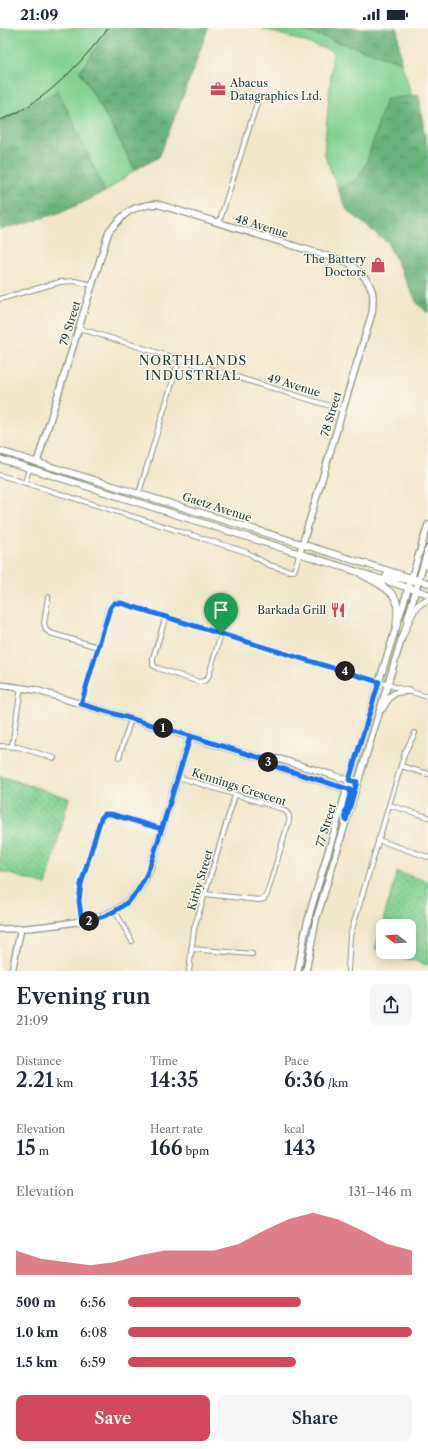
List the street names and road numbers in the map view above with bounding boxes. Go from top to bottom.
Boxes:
street label: 48 Avenue [234,211,290,241]
street label: 79 Street [57,299,83,347]
street label: 49 Avenue [266,370,322,400]
street label: 78 Street [318,390,344,438]
street label: Gaetz Avenue [181,489,253,525]
street label: Kennings Crescent [190,765,288,809]
street label: 77 Street [313,801,339,849]
street label: Kirby Street [184,848,216,912]

